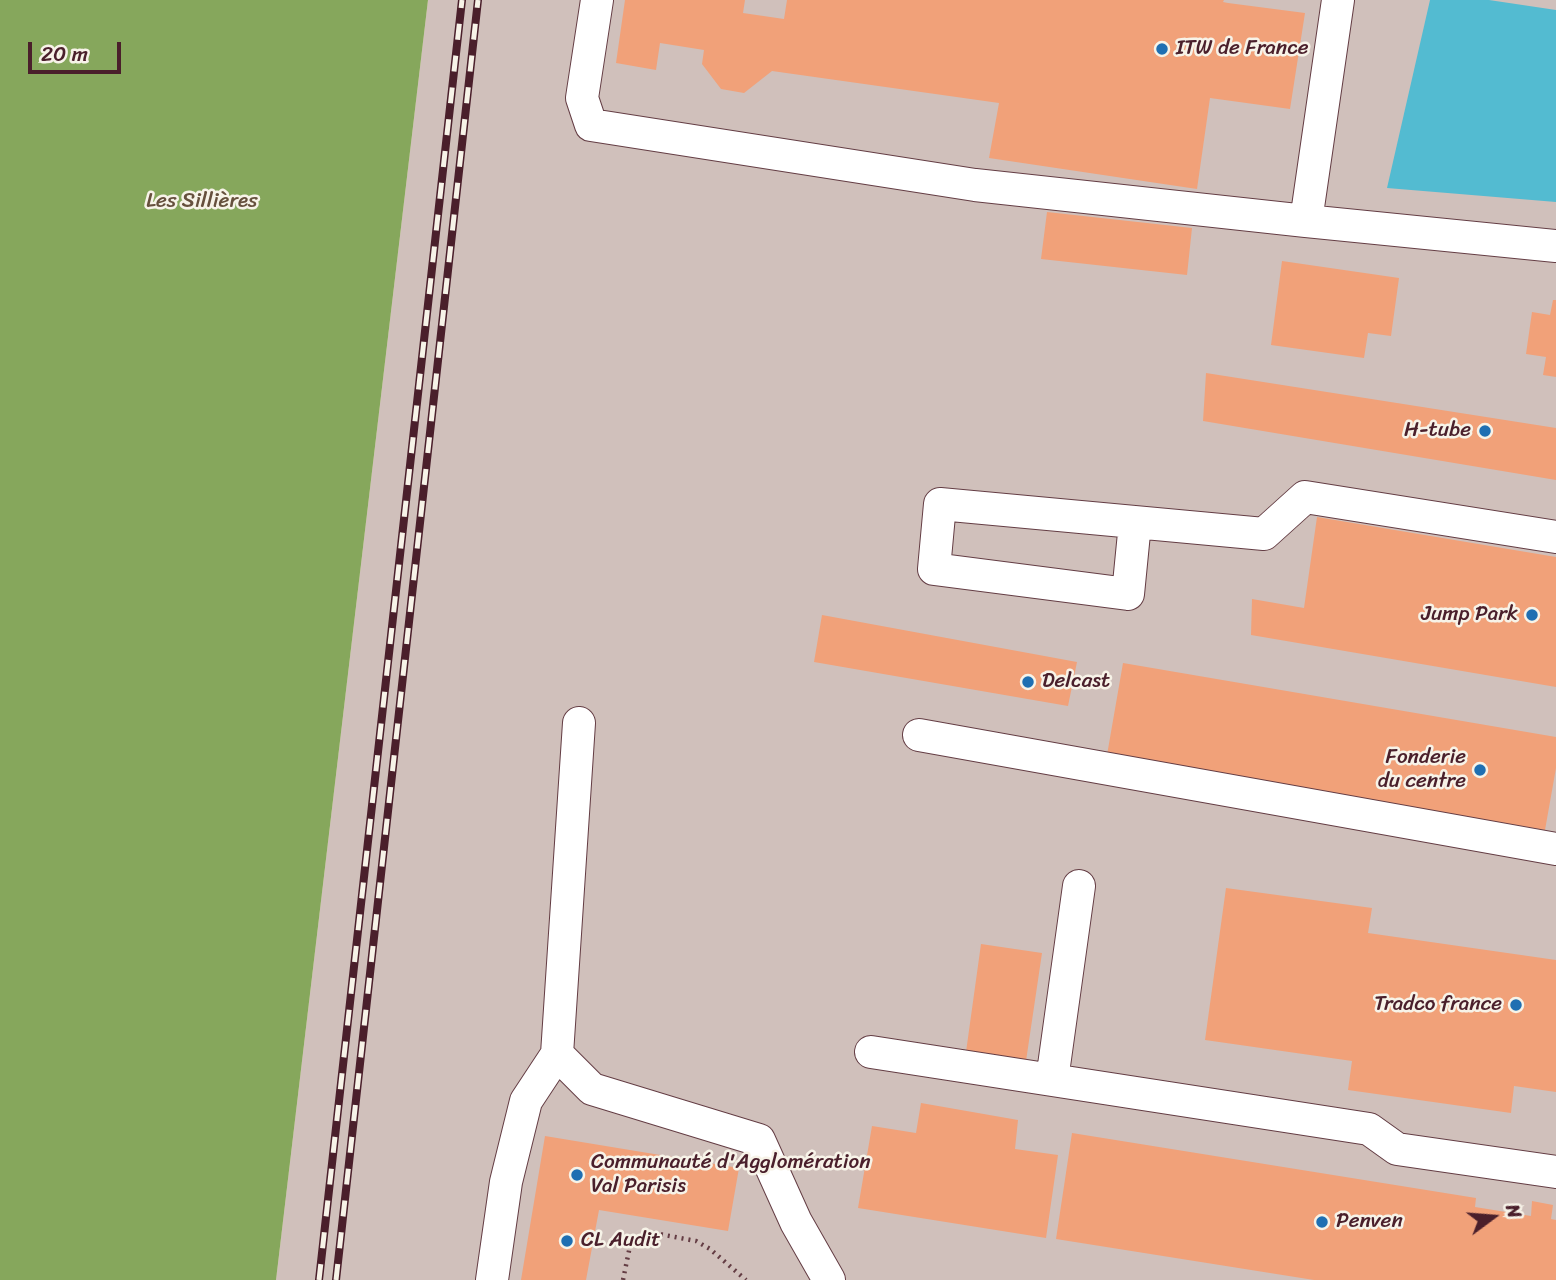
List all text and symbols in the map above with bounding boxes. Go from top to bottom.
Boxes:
scale bar [32,28,124,72]
text: 20 m [41,35,88,73]
place label: ITW de France [1176,36,1308,62]
marker: ITW de France [1154,41,1170,57]
park label: Les Sillières [146,189,258,215]
place label: H-tube [1404,418,1471,444]
marker: H-tube [1477,423,1493,439]
place label: Jump Park [1421,602,1518,628]
marker: Jump Park [1524,607,1540,623]
place label: Delcast [1042,669,1110,695]
marker: Delcast [1020,674,1036,690]
place label: Fonderie du centre [1378,745,1466,795]
marker: Fonderie du centre [1472,762,1488,778]
place label: Tradco france [1374,992,1502,1018]
marker: Tradco france [1508,997,1524,1013]
place label: Communauté d'Agglomération Val Parisis [591,1150,871,1200]
marker: Communauté d'Agglomération Val Parisis [569,1167,585,1183]
north arrow [1458,1182,1528,1252]
text: N [1496,1200,1531,1222]
place label: Penven [1336,1209,1403,1235]
marker: Penven [1314,1214,1330,1230]
place label: CL Audit [581,1228,660,1254]
marker: CL Audit [559,1233,575,1249]

